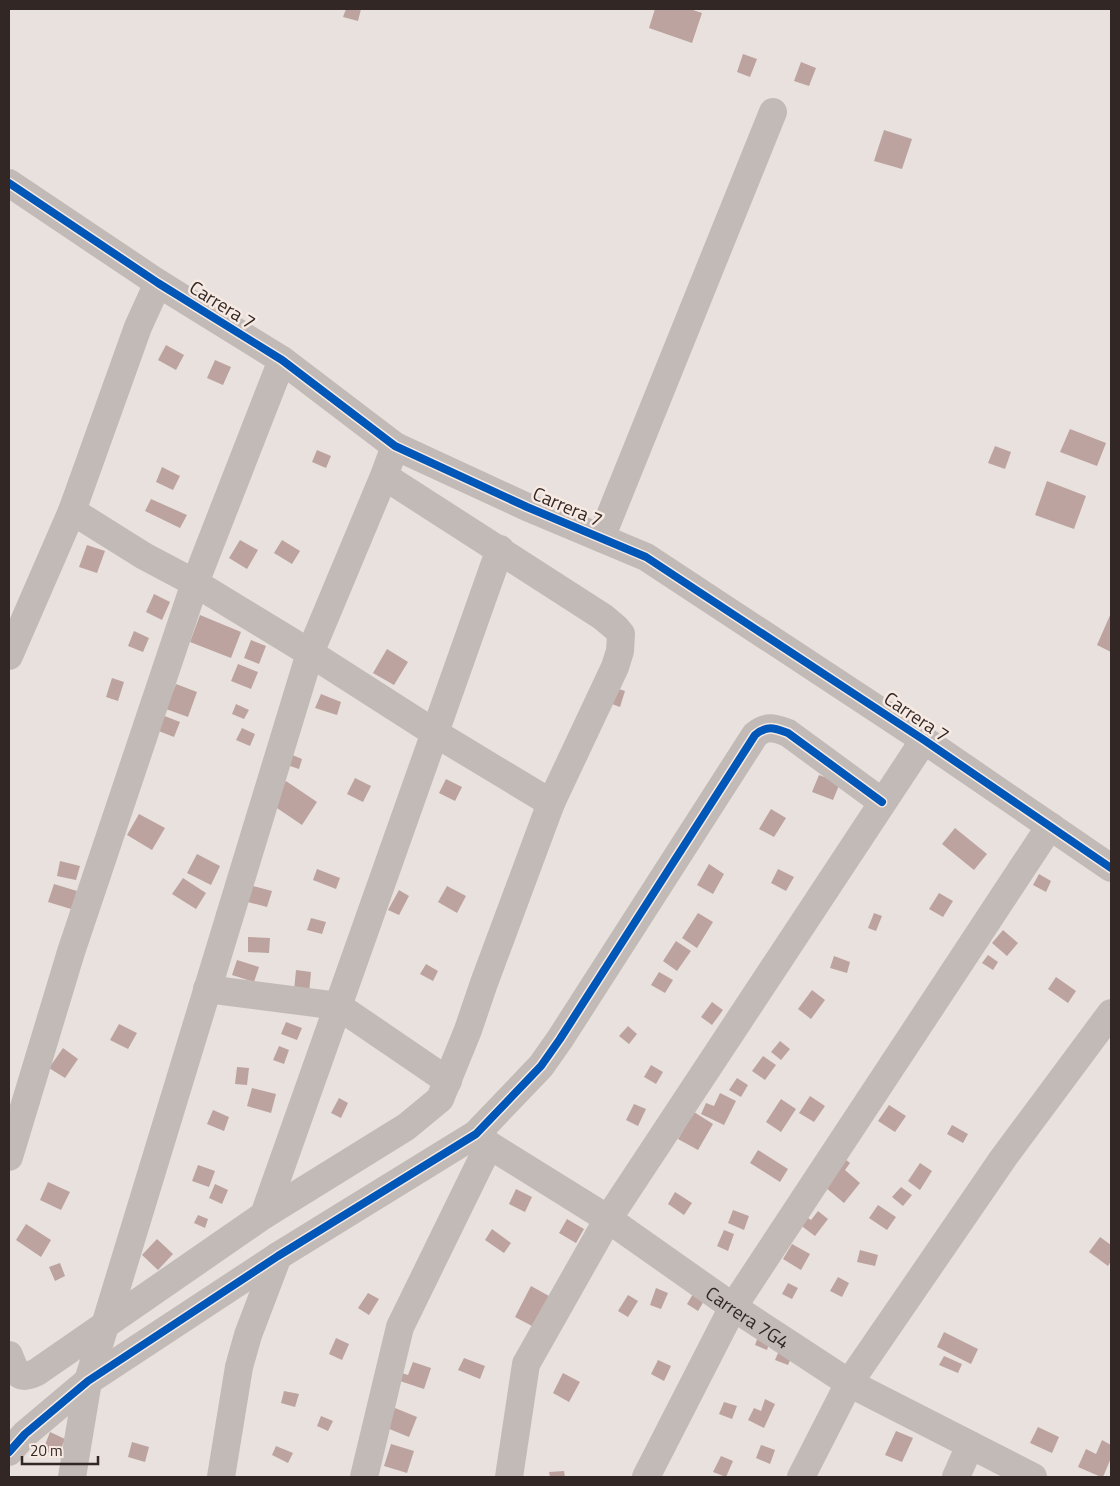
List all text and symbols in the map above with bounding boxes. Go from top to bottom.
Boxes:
street label: Carrera 7 [184,272,262,336]
street label: Carrera 7 [529,478,607,534]
street label: Carrera 7 [878,683,956,749]
street label: Carrera 7G4 [700,1278,796,1355]
scale bar [22,1434,99,1466]
text: 20 m [30,1439,63,1462]

